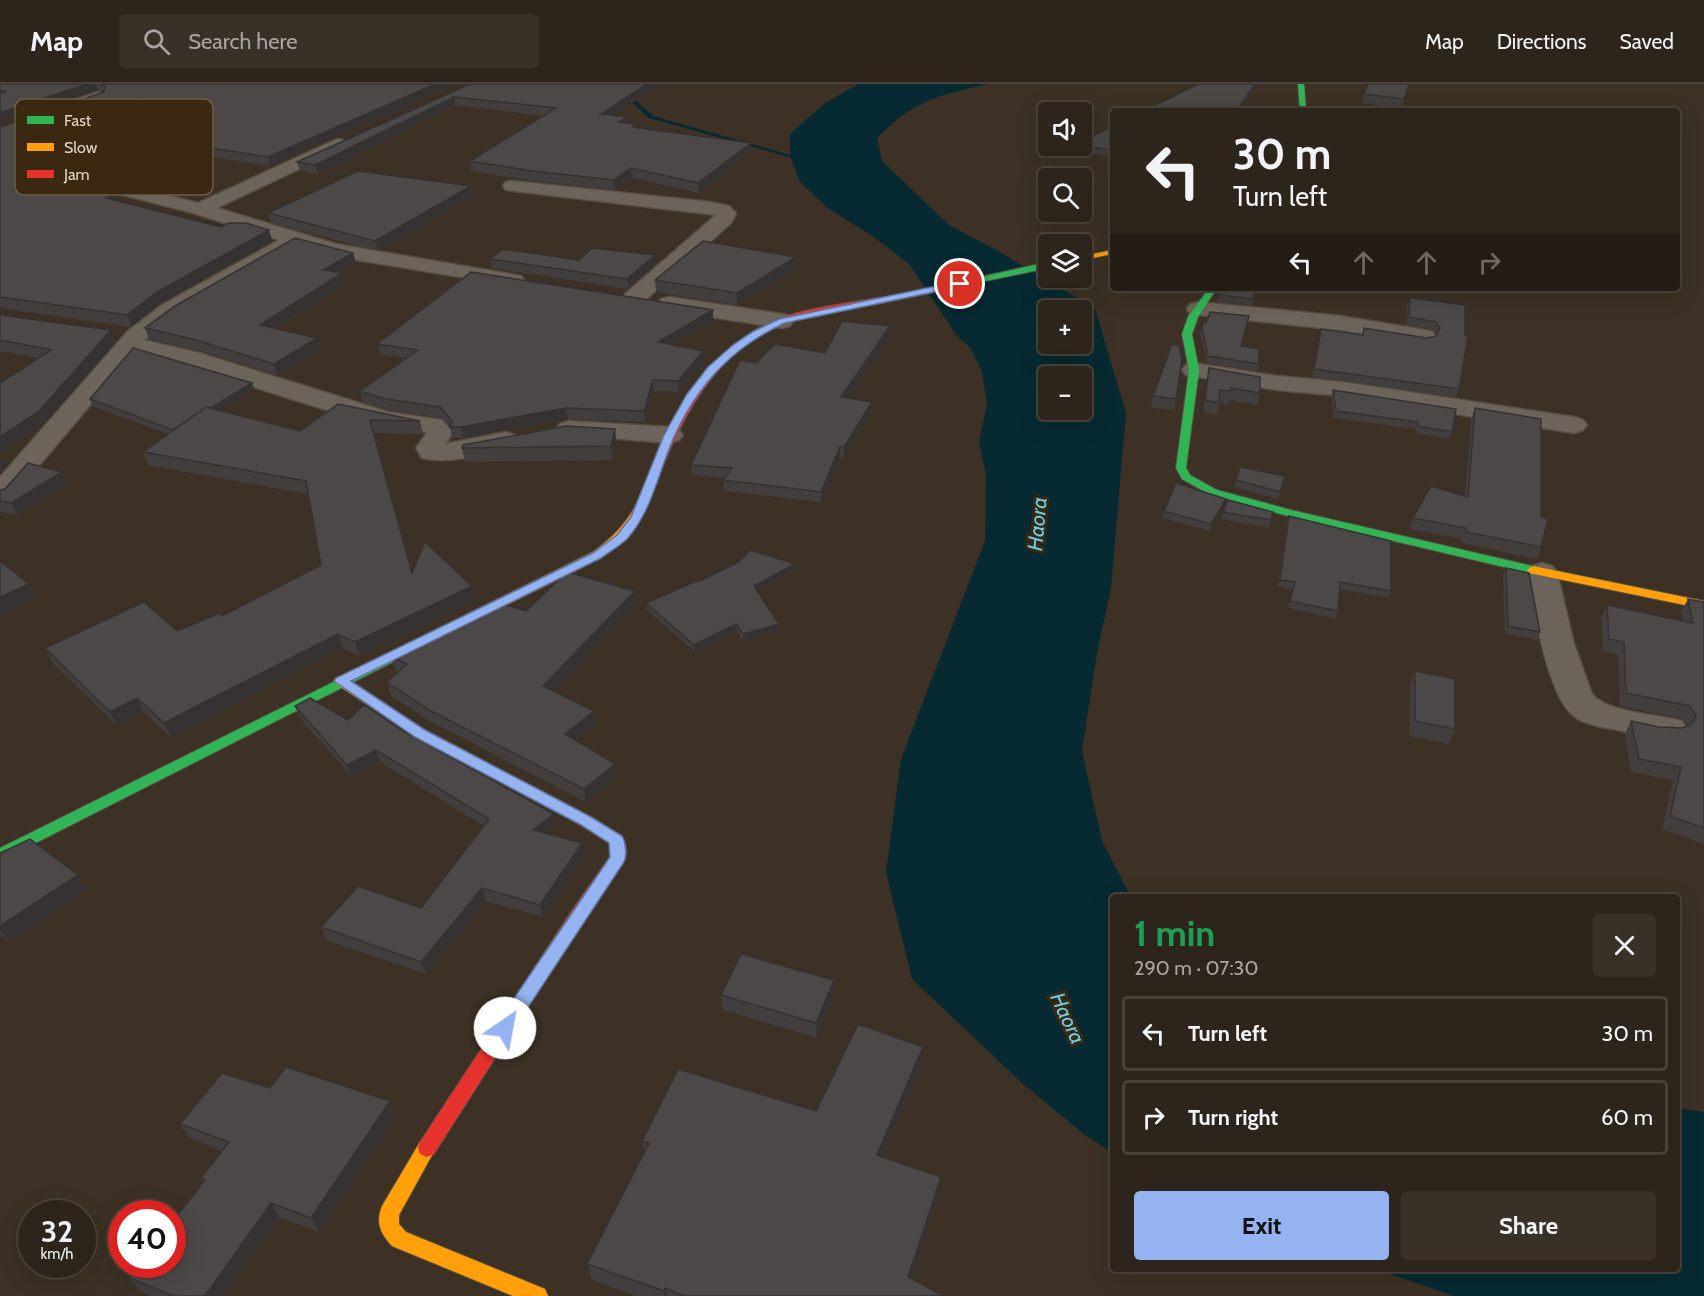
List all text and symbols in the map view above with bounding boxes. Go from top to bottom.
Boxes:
search box [119,14,539,68]
text: Map [30,24,83,58]
icon: search [140,25,173,58]
text: Search here [188,28,297,55]
text: Map [1425,29,1464,54]
text: Directions [1497,29,1586,54]
text: Saved [1619,29,1674,54]
legend [15,99,213,195]
map controls [1038,102,1092,420]
button: sound [1038,102,1092,156]
text: Fast [64,111,92,130]
text: 30 m [1233,128,1331,180]
icon: left [1134,132,1212,210]
text: Slow [64,138,98,157]
text: Jam [63,165,90,184]
button: search [1038,168,1092,222]
text: Turn left [1233,180,1327,213]
button: layers [1038,234,1092,288]
icon: left [1284,246,1317,279]
icon: ahead [1347,246,1380,279]
icon: ahead [1410,246,1443,279]
icon: right [1473,246,1506,279]
pin [934,258,985,309]
icon: arrive [943,267,976,300]
button: + [1038,300,1092,354]
button: − [1038,366,1092,420]
water label: Haora [1022,496,1052,552]
text: 1 min [1134,911,1215,955]
button: close [1593,914,1656,977]
text: 290 m · 07:30 [1134,956,1258,980]
water label: Haora [1045,988,1091,1048]
position arrow [473,996,537,1060]
icon: left [1137,1017,1170,1050]
text: Turn left [1188,1020,1267,1047]
text: 30 m [1601,1020,1653,1047]
icon: right [1137,1101,1170,1134]
text: Turn right [1188,1104,1278,1131]
text: 60 m [1601,1104,1653,1131]
button: Exit [1134,1191,1389,1260]
button: Share [1401,1191,1656,1260]
speed limit sign: 40 [108,1200,186,1278]
text: 32 [41,1213,73,1250]
text: km/h [41,1245,73,1263]

